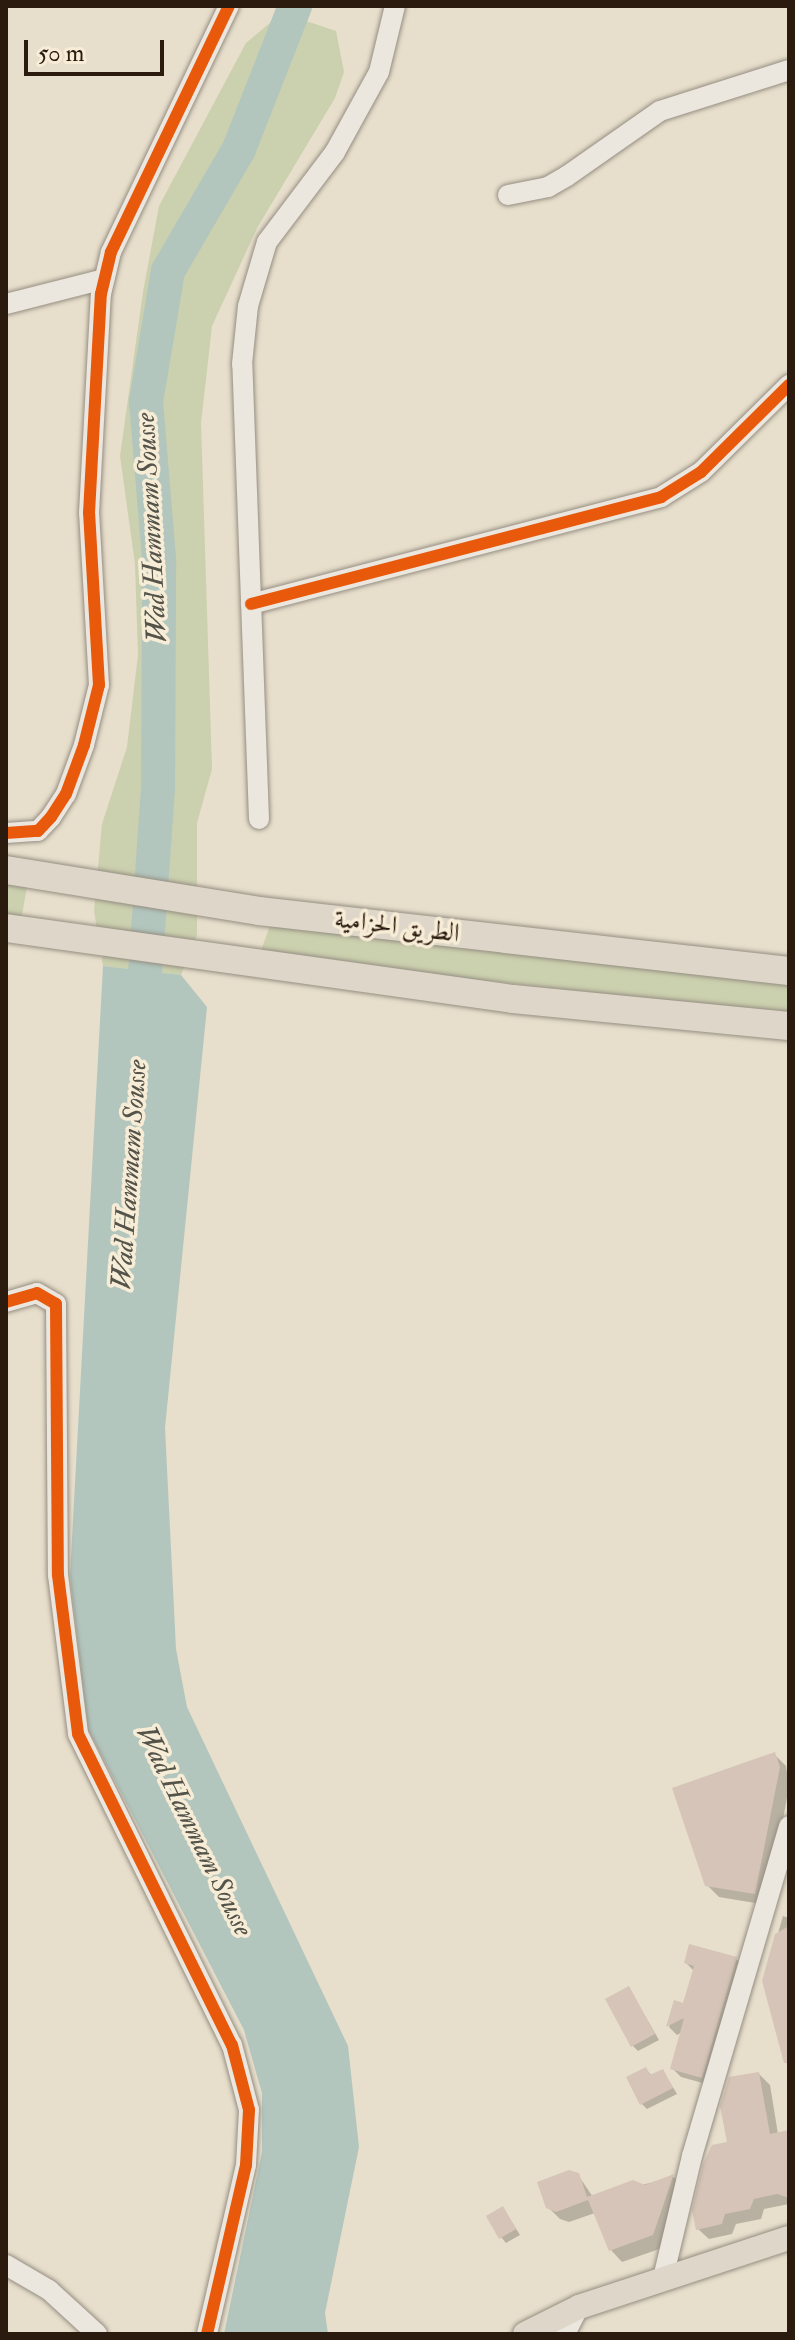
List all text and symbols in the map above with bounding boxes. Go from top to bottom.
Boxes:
scale bar [28,24,168,74]
text: 50 m [38,38,84,69]
water label: Wad Hammam Sousse [129,412,175,644]
street label: الطريق الحزامية [333,904,461,950]
water label: Wad Hammam Sousse [105,1059,155,1291]
water label: Wad Hammam Sousse [128,1720,260,1942]

